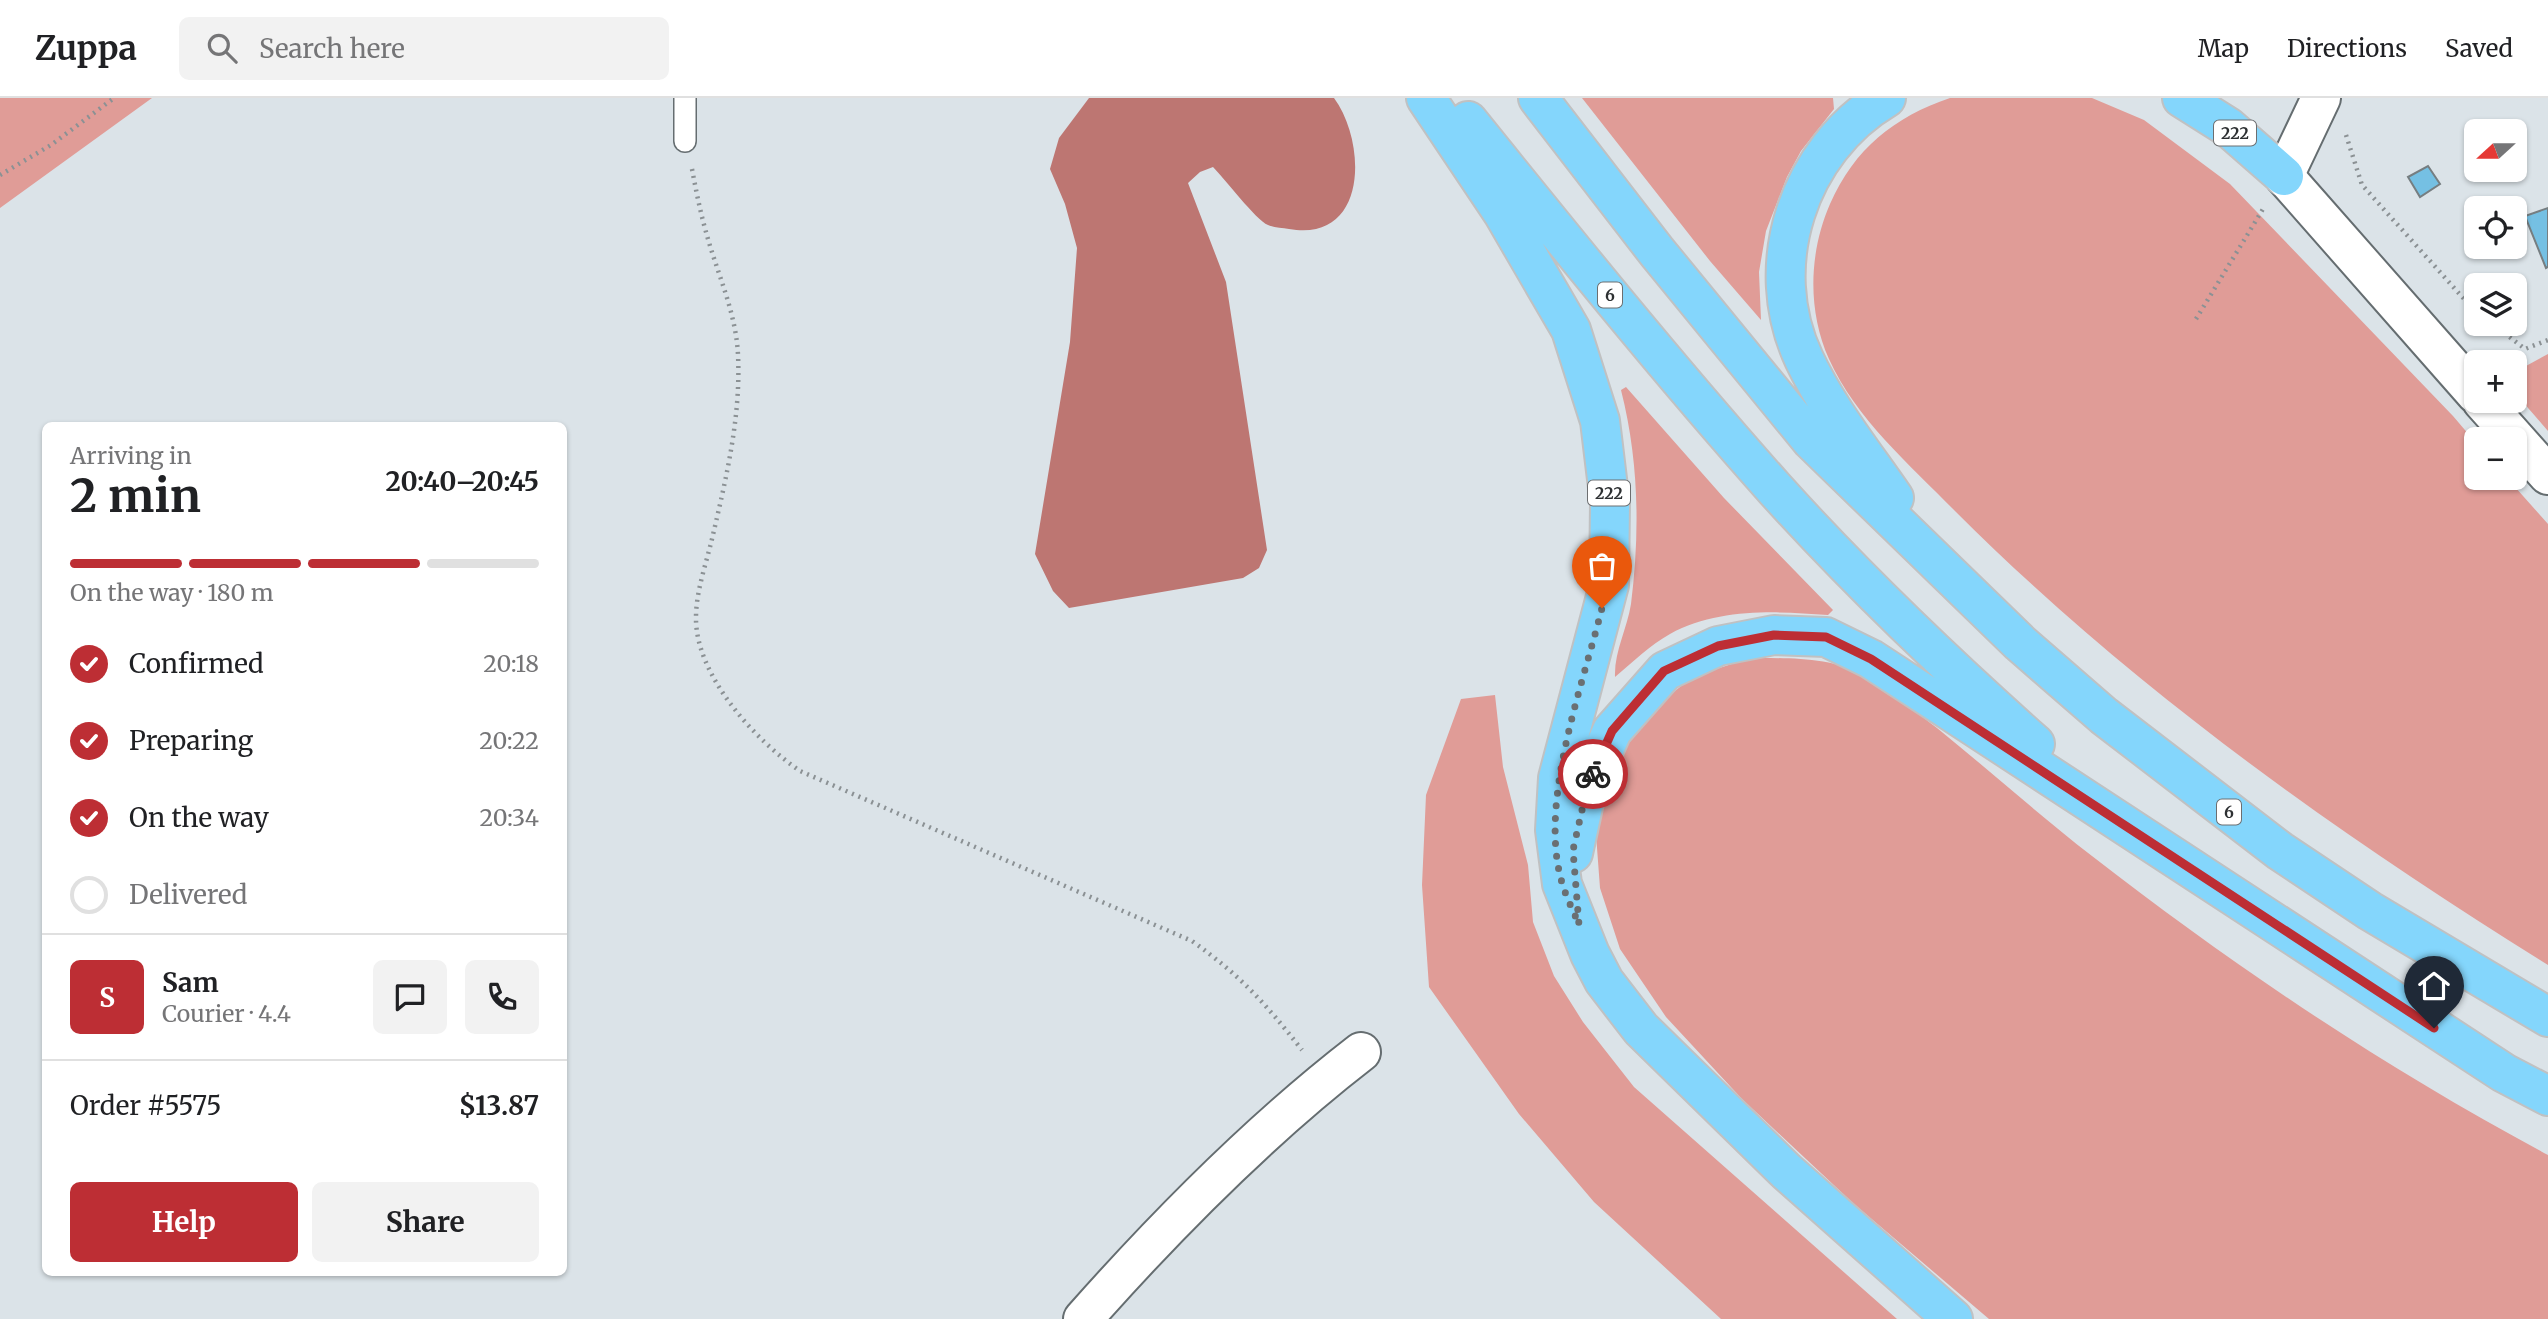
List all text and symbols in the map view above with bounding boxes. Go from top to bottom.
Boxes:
search box [179,17,669,80]
text: Zuppa [35,28,137,69]
icon: search [203,29,241,67]
text: Search here [259,32,405,65]
text: Map [2198,33,2249,64]
text: Directions [2287,33,2407,64]
text: Saved [2445,33,2513,64]
north arrow [2464,119,2527,182]
map controls [2464,119,2527,490]
road number: 222 [2214,120,2256,146]
button: locate [2464,196,2527,259]
button: layers [2464,273,2527,336]
road number: 6 [1598,282,1622,308]
button: + [2464,350,2527,413]
button: − [2464,427,2527,490]
text: Arriving in [70,441,192,470]
text: 20:40–20:45 [386,465,539,498]
text: 2 min [70,467,201,525]
road number: 222 [1588,480,1630,506]
pin [1572,536,1632,608]
icon: bag [1583,547,1621,585]
text: On the way · 180 m [70,578,274,607]
icon: check [70,645,108,683]
text: Confirmed [129,647,264,680]
text: 20:18 [483,649,539,678]
icon: check [70,722,108,760]
text: Preparing [129,724,253,757]
text: 20:22 [479,726,539,755]
courier [1558,739,1628,809]
icon: bike [1574,755,1612,793]
icon: check [70,799,108,837]
road number: 6 [2217,800,2241,824]
text: On the way [129,801,269,834]
text: 20:34 [480,803,539,832]
text: Delivered [129,878,248,911]
pin [2404,956,2464,1028]
button: chat [373,960,447,1034]
button: phone [465,960,539,1034]
text: Sam [162,966,219,999]
icon: home [2415,967,2453,1005]
text: S [99,981,115,1014]
text: Courier · 4.4 [162,999,291,1028]
text: Order #5575 [70,1089,221,1122]
text: $13.87 [459,1089,539,1122]
button: Help [70,1182,298,1262]
button: Share [312,1182,539,1262]

